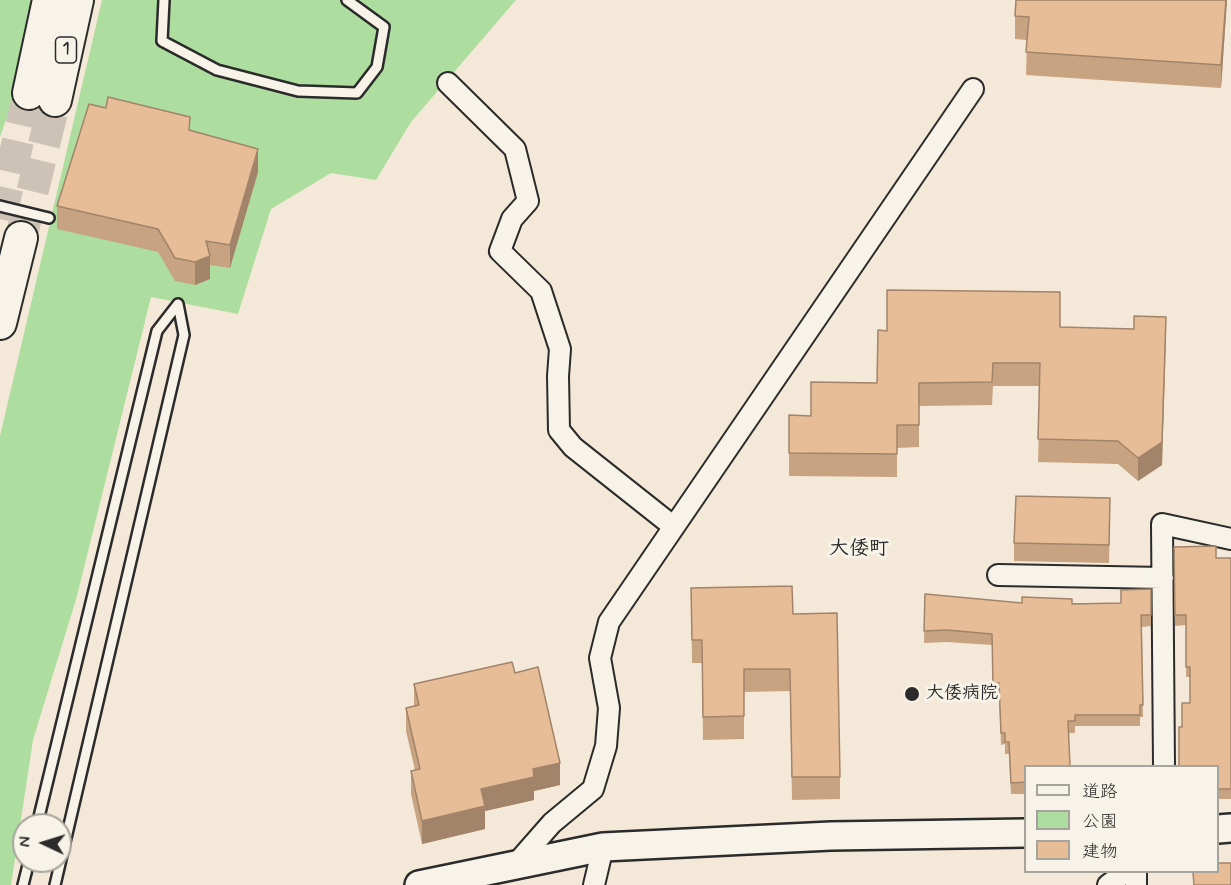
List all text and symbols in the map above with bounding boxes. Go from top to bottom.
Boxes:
road number: 1 [56,37,76,63]
district label: 大倭町 [829,538,889,562]
place label: 大倭病院 [926,683,998,705]
marker: 大倭病院 [903,685,921,703]
legend [1024,765,1219,873]
text: 道路 [1082,780,1118,804]
text: 公園 [1082,810,1118,834]
north arrow [12,813,72,873]
text: N [15,836,36,848]
text: 建物 [1082,840,1118,864]

